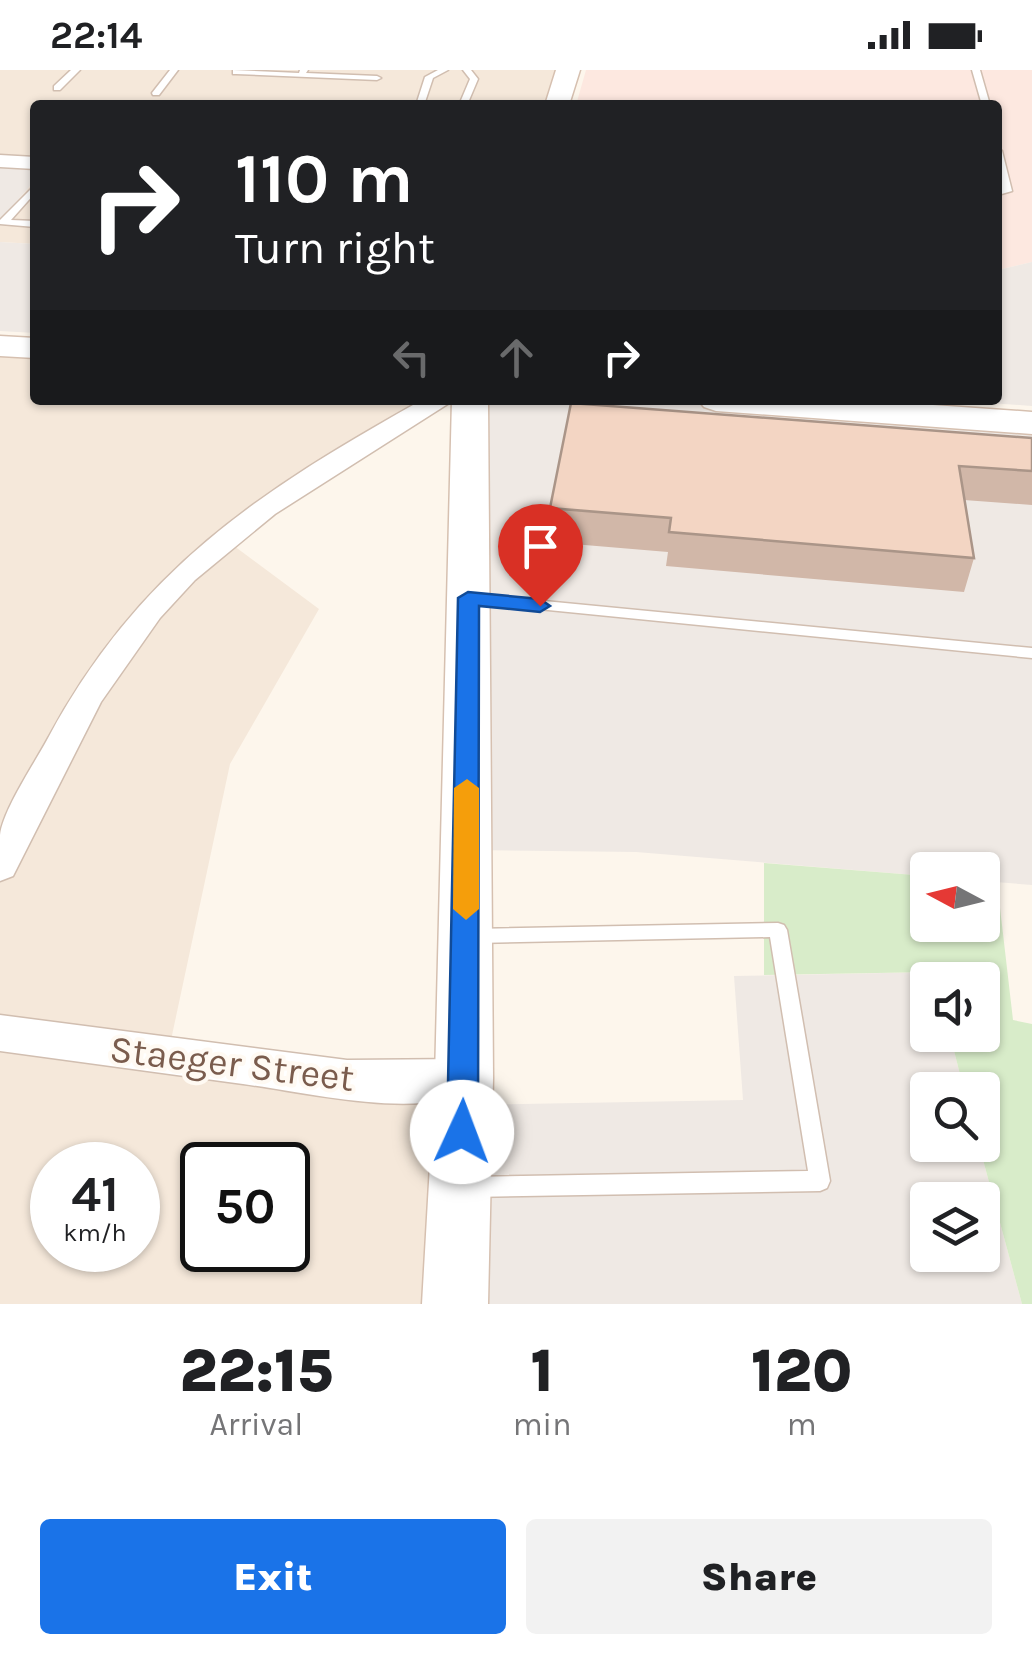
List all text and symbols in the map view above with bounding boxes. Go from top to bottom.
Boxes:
text: 22:14 [50,13,142,58]
text: 110 m [235,138,413,220]
icon: right [70,140,200,270]
text: Turn right [235,222,435,274]
icon: left [384,330,439,385]
icon: ahead [489,330,544,385]
icon: right [594,330,649,385]
pin [498,504,583,607]
icon: arrive [513,519,568,574]
north arrow [910,852,1000,942]
map controls [910,852,1000,1272]
button: sound [910,962,1000,1052]
street label: Staeger Street [107,1026,357,1101]
button: search [910,1072,1000,1162]
position arrow [410,1080,514,1184]
speed limit sign: 50 [180,1142,310,1272]
text: 41 [71,1165,119,1224]
button: layers [910,1182,1000,1272]
text: km/h [63,1218,127,1247]
text: 22:15 [180,1336,333,1406]
text: 1 [531,1336,554,1406]
text: 120 [751,1336,852,1406]
text: Arrival [209,1406,303,1443]
text: min [513,1406,571,1443]
text: m [787,1406,817,1443]
button: Exit [40,1519,506,1634]
button: Share [526,1519,992,1634]

